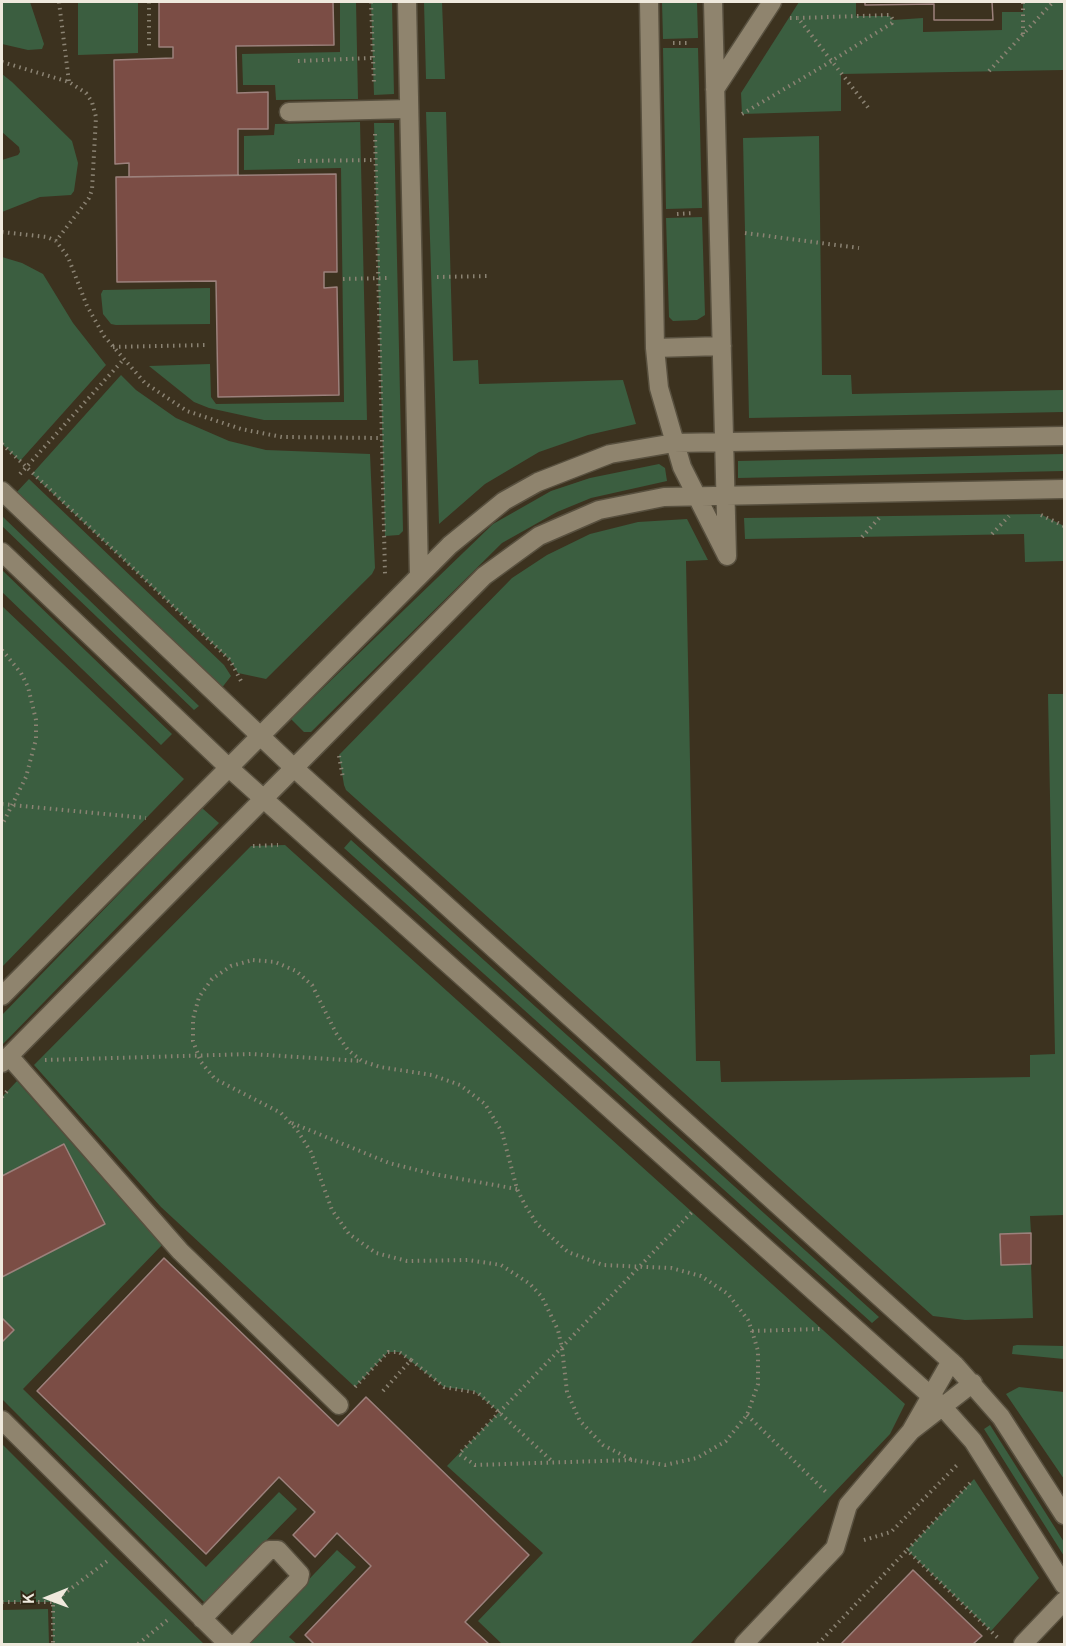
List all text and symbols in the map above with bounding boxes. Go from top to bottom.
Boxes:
north arrow [18,1568,78,1628]
text: K [20,1592,40,1604]

